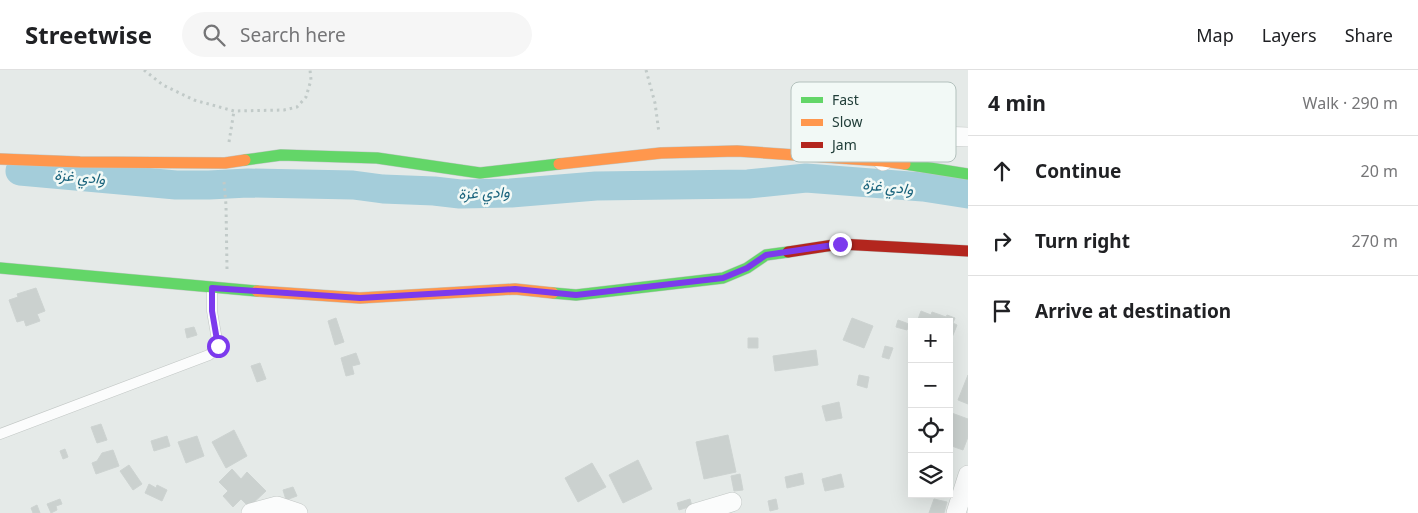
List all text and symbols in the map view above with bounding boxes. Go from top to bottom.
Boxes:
search box [182,12,532,57]
text: Streetwise [25,18,152,51]
icon: search [200,21,228,49]
text: Search here [240,22,346,48]
text: Map [1196,23,1234,47]
text: Layers [1262,23,1317,47]
text: Share [1345,23,1393,47]
legend [791,82,956,162]
text: 4 min [988,89,1046,117]
text: Fast [832,90,859,109]
text: Walk · 290 m [1303,92,1398,114]
text: Slow [832,112,863,131]
text: Jam [830,135,857,154]
icon: ahead [988,157,1016,185]
text: Continue [1035,158,1121,184]
text: 20 m [1361,160,1398,182]
water label: وادي غزة [53,164,107,191]
water label: وادي غزة [861,173,915,202]
water label: وادي غزة [458,181,510,206]
icon: right [988,227,1016,255]
text: Turn right [1035,228,1130,254]
text: 270 m [1351,230,1398,252]
route end [829,233,852,256]
icon: arrive [988,297,1016,325]
text: Arrive at destination [1035,298,1231,324]
map controls [908,318,953,498]
button: + [908,318,953,363]
route start [207,335,230,358]
button: − [908,363,953,408]
button: locate [908,408,953,453]
button: layers [908,453,953,498]

